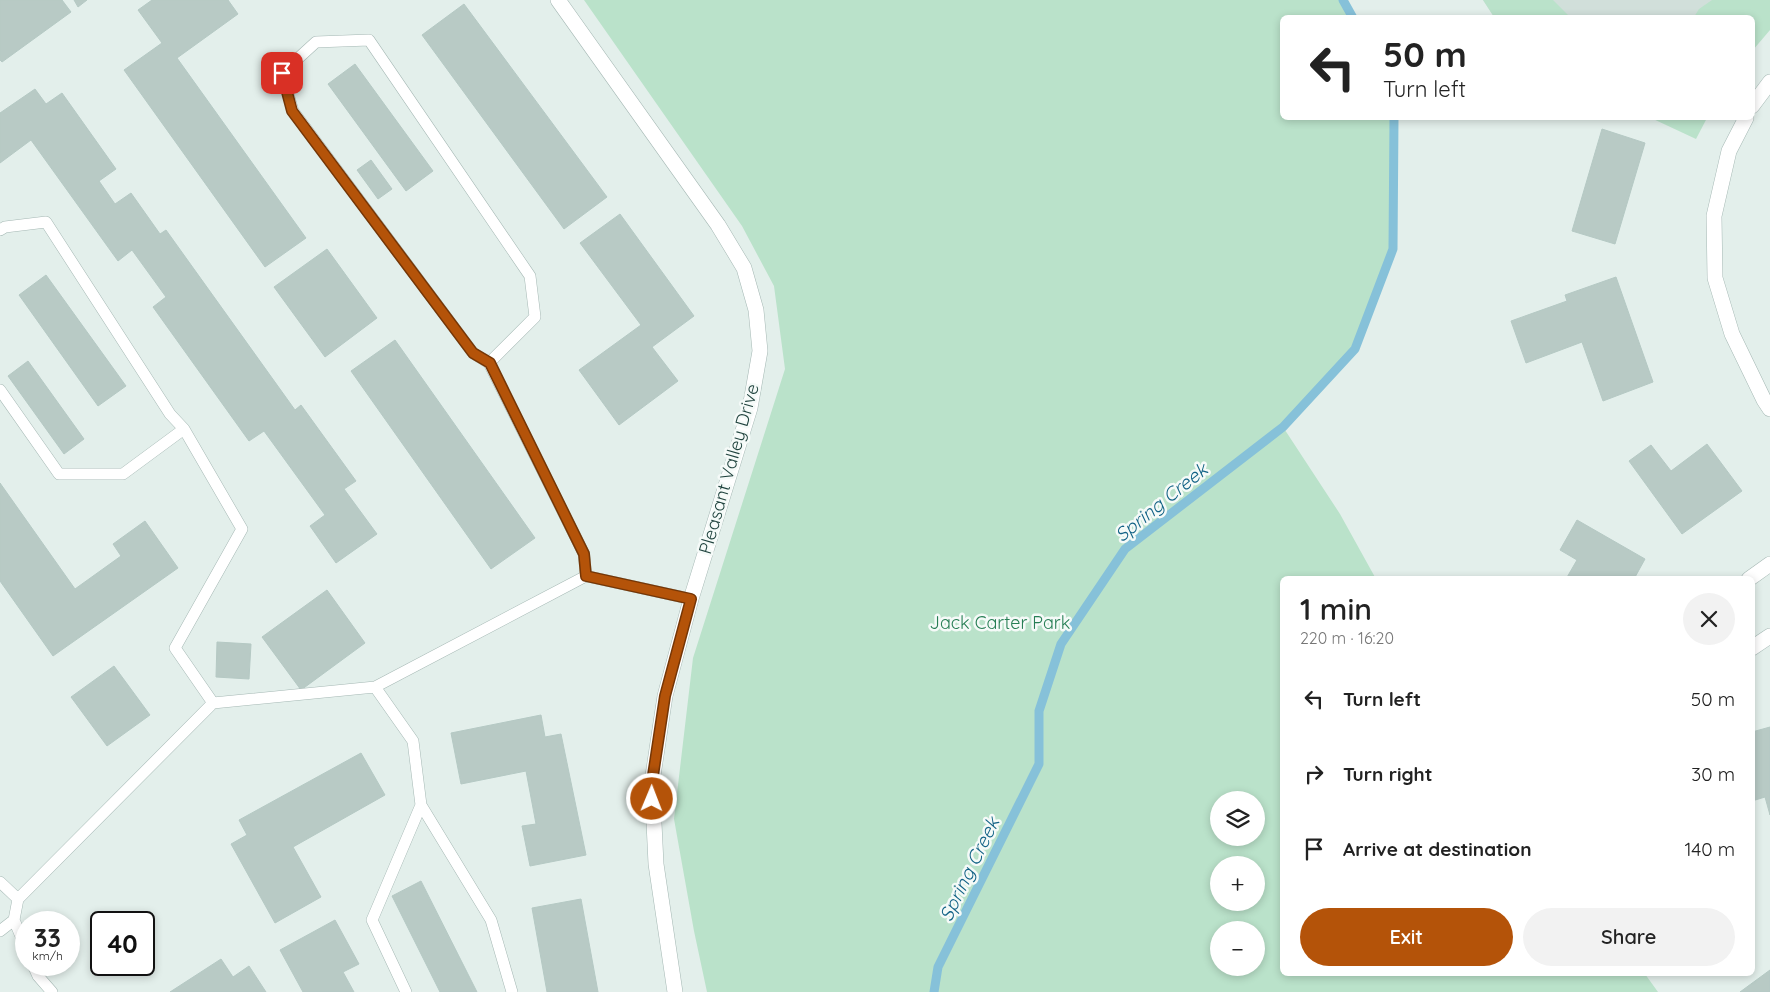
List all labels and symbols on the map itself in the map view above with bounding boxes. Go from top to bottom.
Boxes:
pin [261,52,303,94]
street label: Pleasant Valley Drive [693,381,764,557]
water label: Spring Creek [1110,456,1214,547]
park label: Jack Carter Park [930,611,1070,634]
position arrow [625,772,677,824]
water label: Spring Creek [934,812,1005,925]
speed limit sign: 40 [90,911,155,976]

